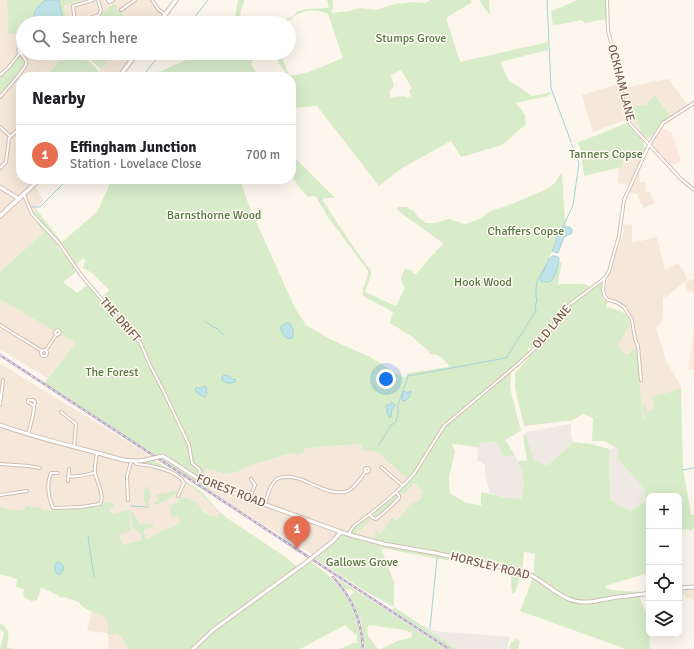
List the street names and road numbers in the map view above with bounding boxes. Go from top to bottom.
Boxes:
street label: OCKHAM LANE [604,43,638,123]
street label: THE DRIFT [97,295,143,345]
street label: OLD LANE [529,302,575,352]
street label: FOREST ROAD [194,471,268,511]
street label: HORSLEY ROAD [449,549,531,583]

